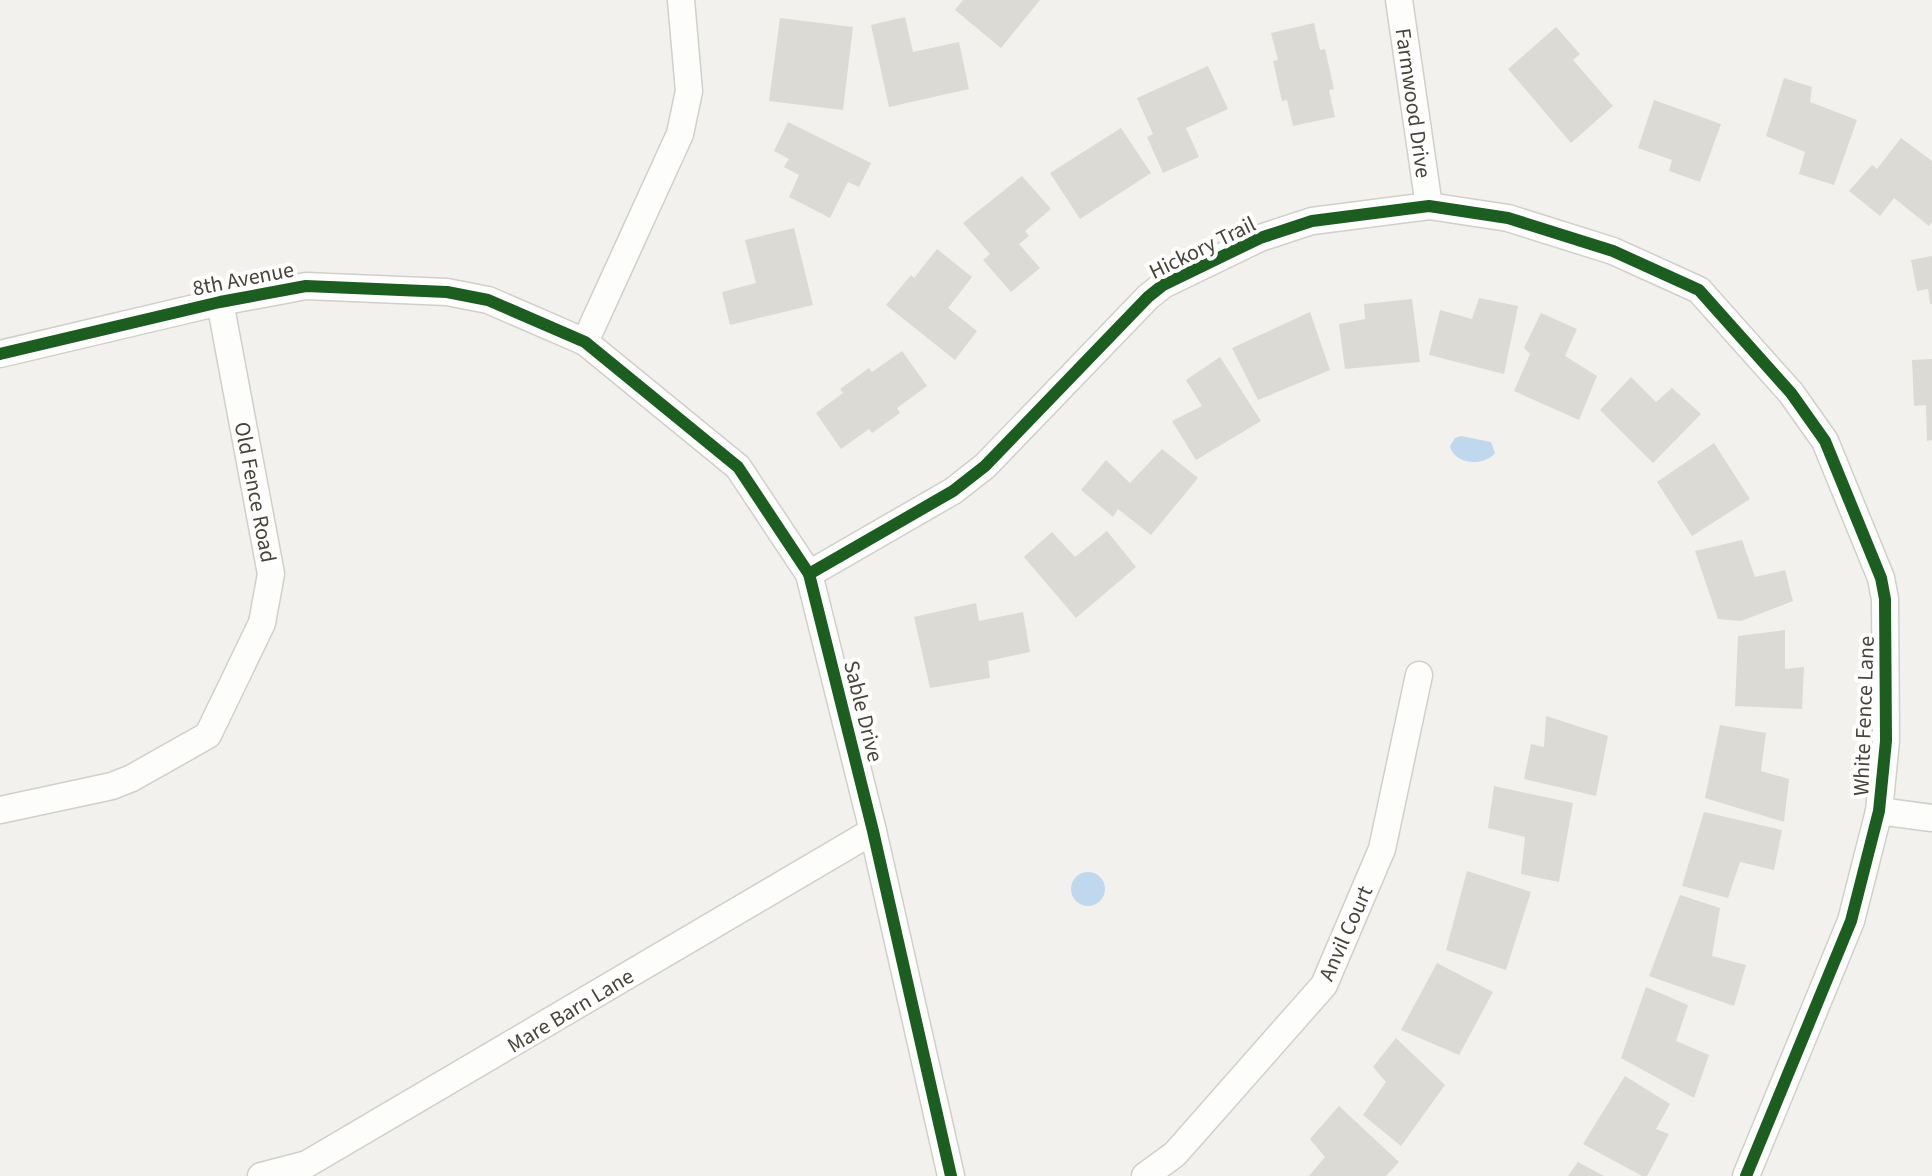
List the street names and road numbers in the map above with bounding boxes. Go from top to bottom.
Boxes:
street label: Farmwood Drive [1387,26,1439,180]
street label: Hickory Trail [1144,208,1261,288]
street label: 8th Avenue [190,253,297,304]
street label: Old Fence Road [226,419,284,565]
street label: White Fence Lane [1845,635,1883,797]
street label: Sable Drive [835,657,891,765]
street label: Anvil Court [1311,880,1381,986]
street label: Mare Barn Lane [501,960,640,1061]

